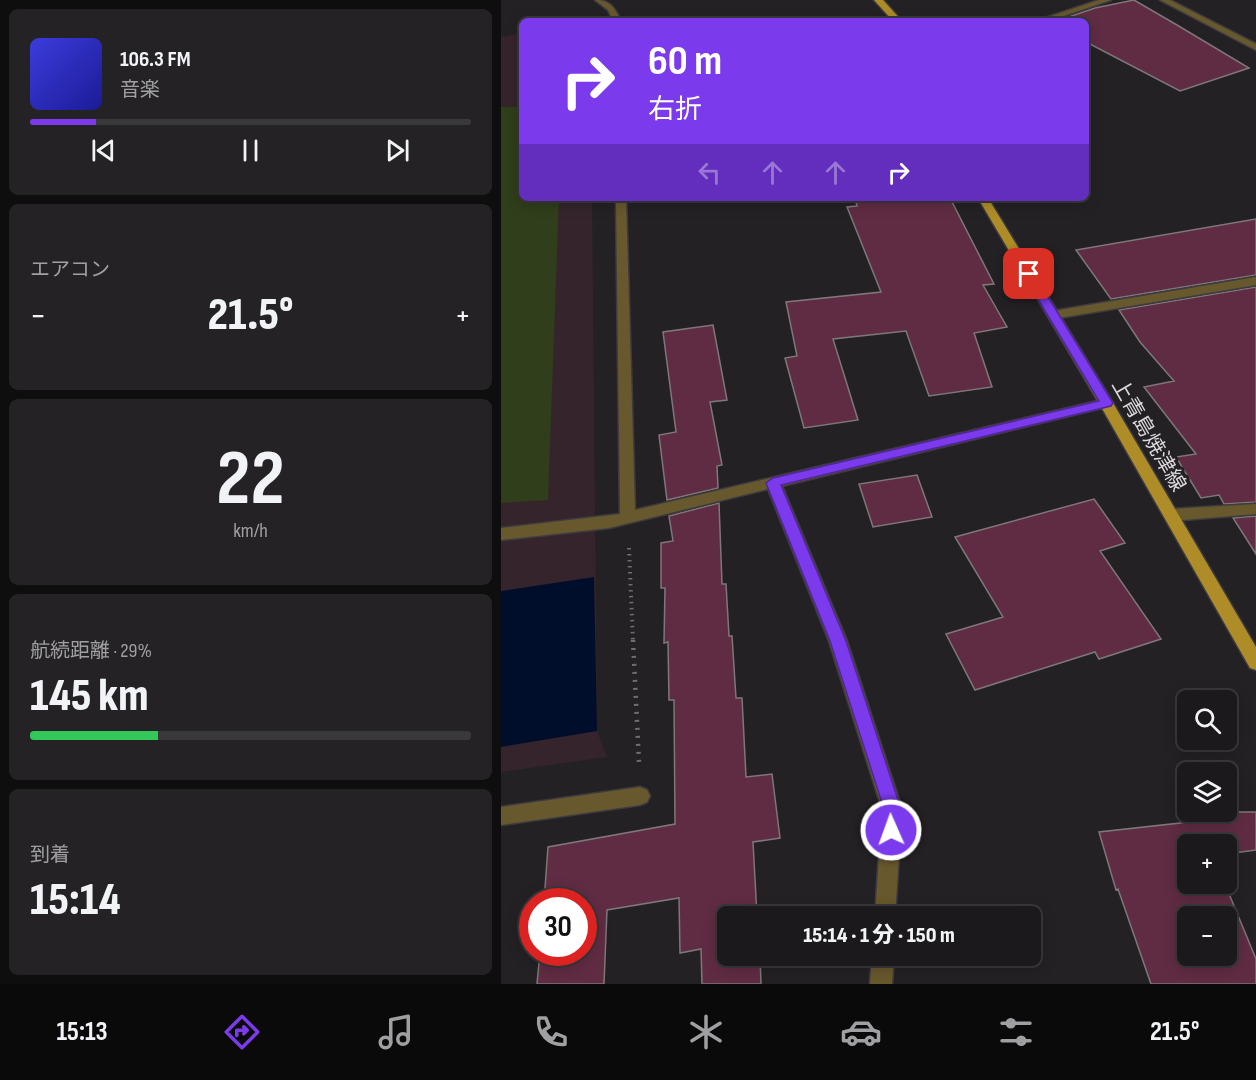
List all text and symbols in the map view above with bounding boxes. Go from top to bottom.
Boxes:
text: 60 m [648,36,722,87]
icon: right [549,42,627,120]
text: 106.3 FM [120,46,191,73]
text: 音楽 [120,78,160,102]
text: 右折 [648,94,702,126]
icon: previous [87,134,120,167]
icon: pause [234,134,267,167]
icon: next [381,134,414,167]
icon: left [693,156,726,189]
icon: ahead [756,156,789,189]
icon: ahead [819,156,852,189]
icon: right [882,156,915,189]
pin [1003,248,1054,299]
icon: arrive [1012,257,1045,290]
text: エアコン [30,258,110,282]
text: 21.5° [208,288,293,343]
text: − [30,296,46,336]
text: + [455,296,471,336]
street label: 上青島焼津線 [1106,374,1191,496]
text: 22 [216,433,285,526]
text: km/h [233,519,268,543]
text: 航続距離 · 29% [30,639,152,663]
text: 145 km [30,669,148,724]
map controls [1177,690,1237,966]
button: search [1177,690,1237,750]
button: layers [1177,762,1237,822]
position arrow [859,798,923,862]
button: + [1177,834,1237,894]
text: 到着 [30,843,70,867]
text: 15:14 [30,873,121,928]
speed limit sign: 30 [519,888,597,966]
button: − [1177,906,1237,966]
text: 15:14 · 1 分 · 150 m [803,922,955,949]
icon: directions [221,1011,263,1053]
icon: music [375,1011,417,1053]
icon: phone [530,1011,572,1053]
icon: climate [685,1011,727,1053]
icon: car [840,1011,882,1053]
icon: filters [995,1011,1037,1053]
text: 15:13 [56,1016,108,1048]
text: 21.5° [1150,1016,1199,1048]

